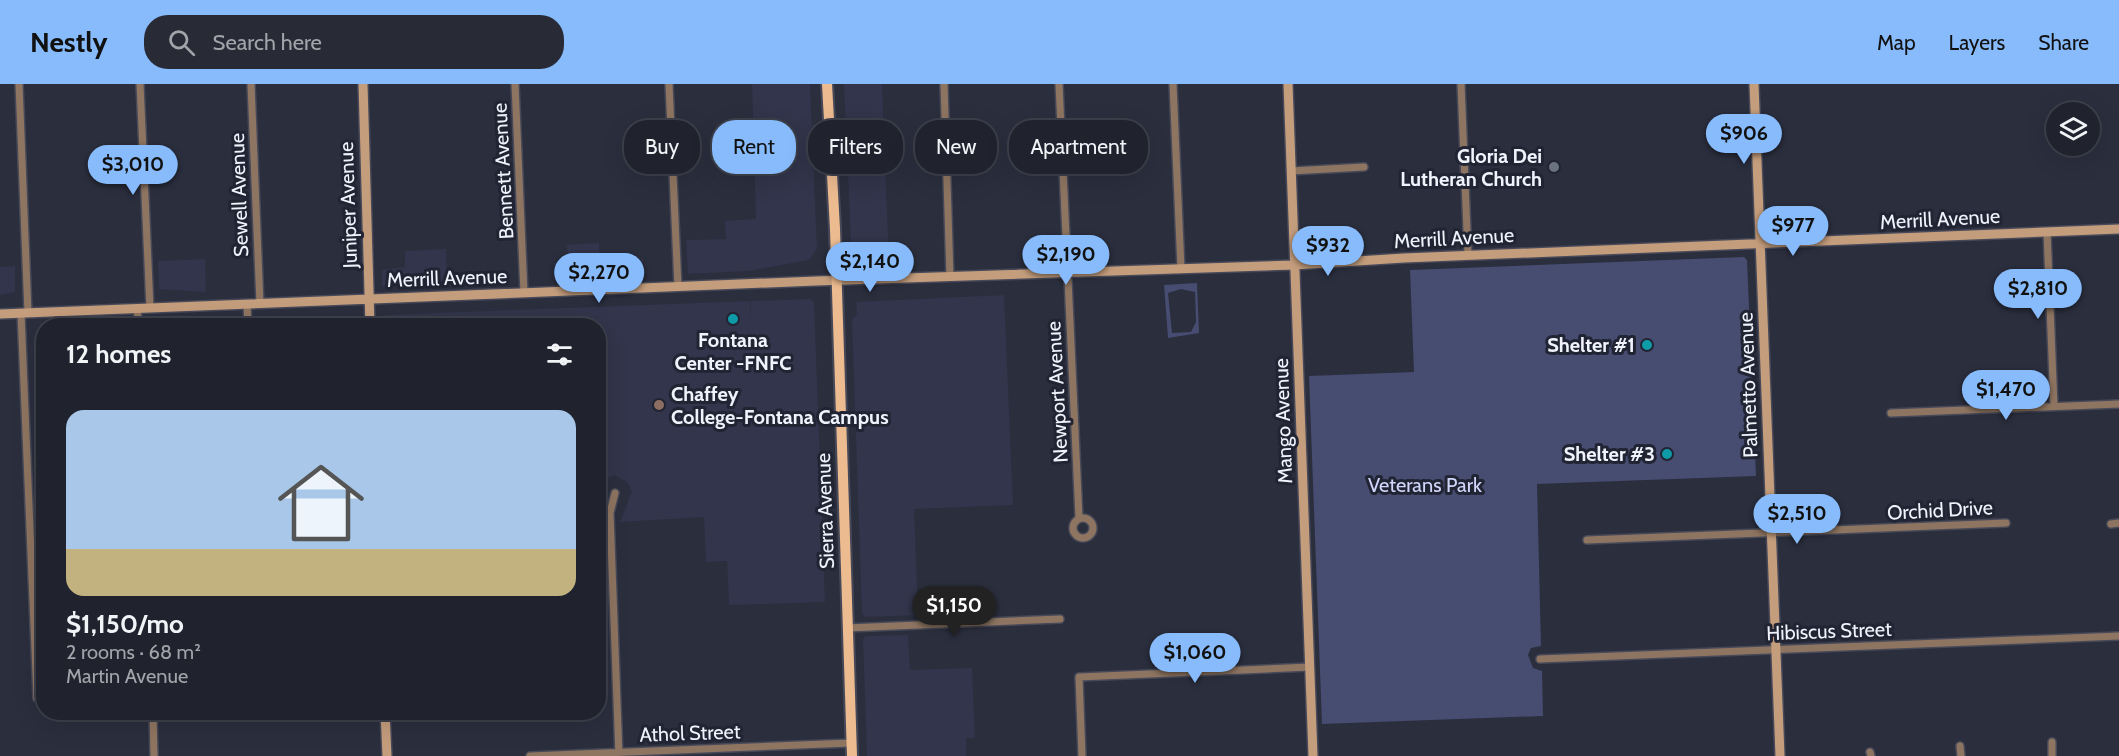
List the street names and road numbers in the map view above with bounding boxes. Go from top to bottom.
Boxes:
street label: Bennett Avenue [487,102,519,240]
street label: Sewell Avenue [225,133,253,257]
street label: Juniper Avenue [334,141,362,270]
street label: Merrill Avenue [1879,204,2001,234]
street label: Merrill Avenue [1393,223,1515,253]
street label: Merrill Avenue [386,264,508,292]
street label: Palmetto Avenue [1733,312,1763,458]
street label: Newport Avenue [1041,321,1073,463]
street label: Mango Avenue [1269,358,1297,484]
street label: Sierra Avenue [811,453,839,569]
street label: Orchid Drive [1886,495,1994,525]
street label: Hibiscus Street [1766,617,1892,645]
street label: Athol Street [639,719,741,747]

